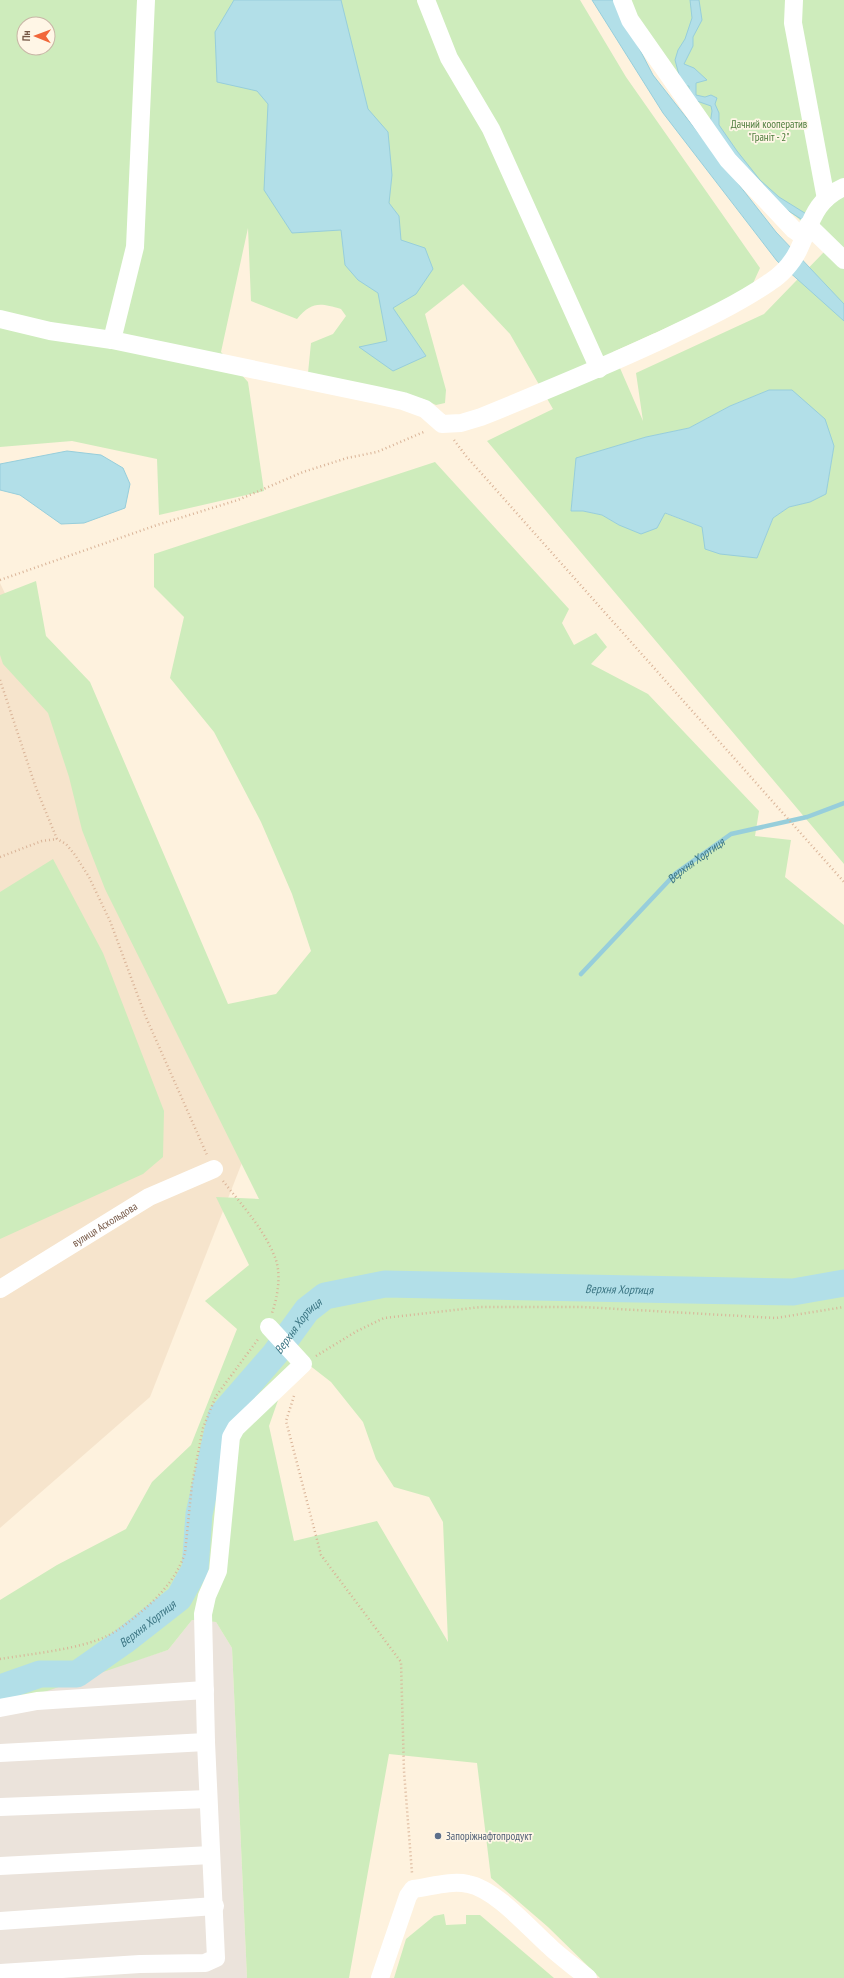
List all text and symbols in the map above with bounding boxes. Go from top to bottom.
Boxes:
north arrow [16,16,56,56]
text: Пн [19,30,33,41]
park label: Дачний кооператив "Граніт - 2" [731,117,808,144]
water label: Верхня Хортиця [663,833,728,886]
street label: вулиця Аскольдова [70,1199,140,1250]
water label: Верхня Хортиця [585,1280,654,1297]
water label: Верхня Хортиця [270,1293,325,1356]
water label: Верхня Хортиця [116,1595,179,1650]
place label: Запоріжнафтопродукт [446,1829,532,1843]
marker: Запоріжнафтопродукт [433,1831,443,1841]

